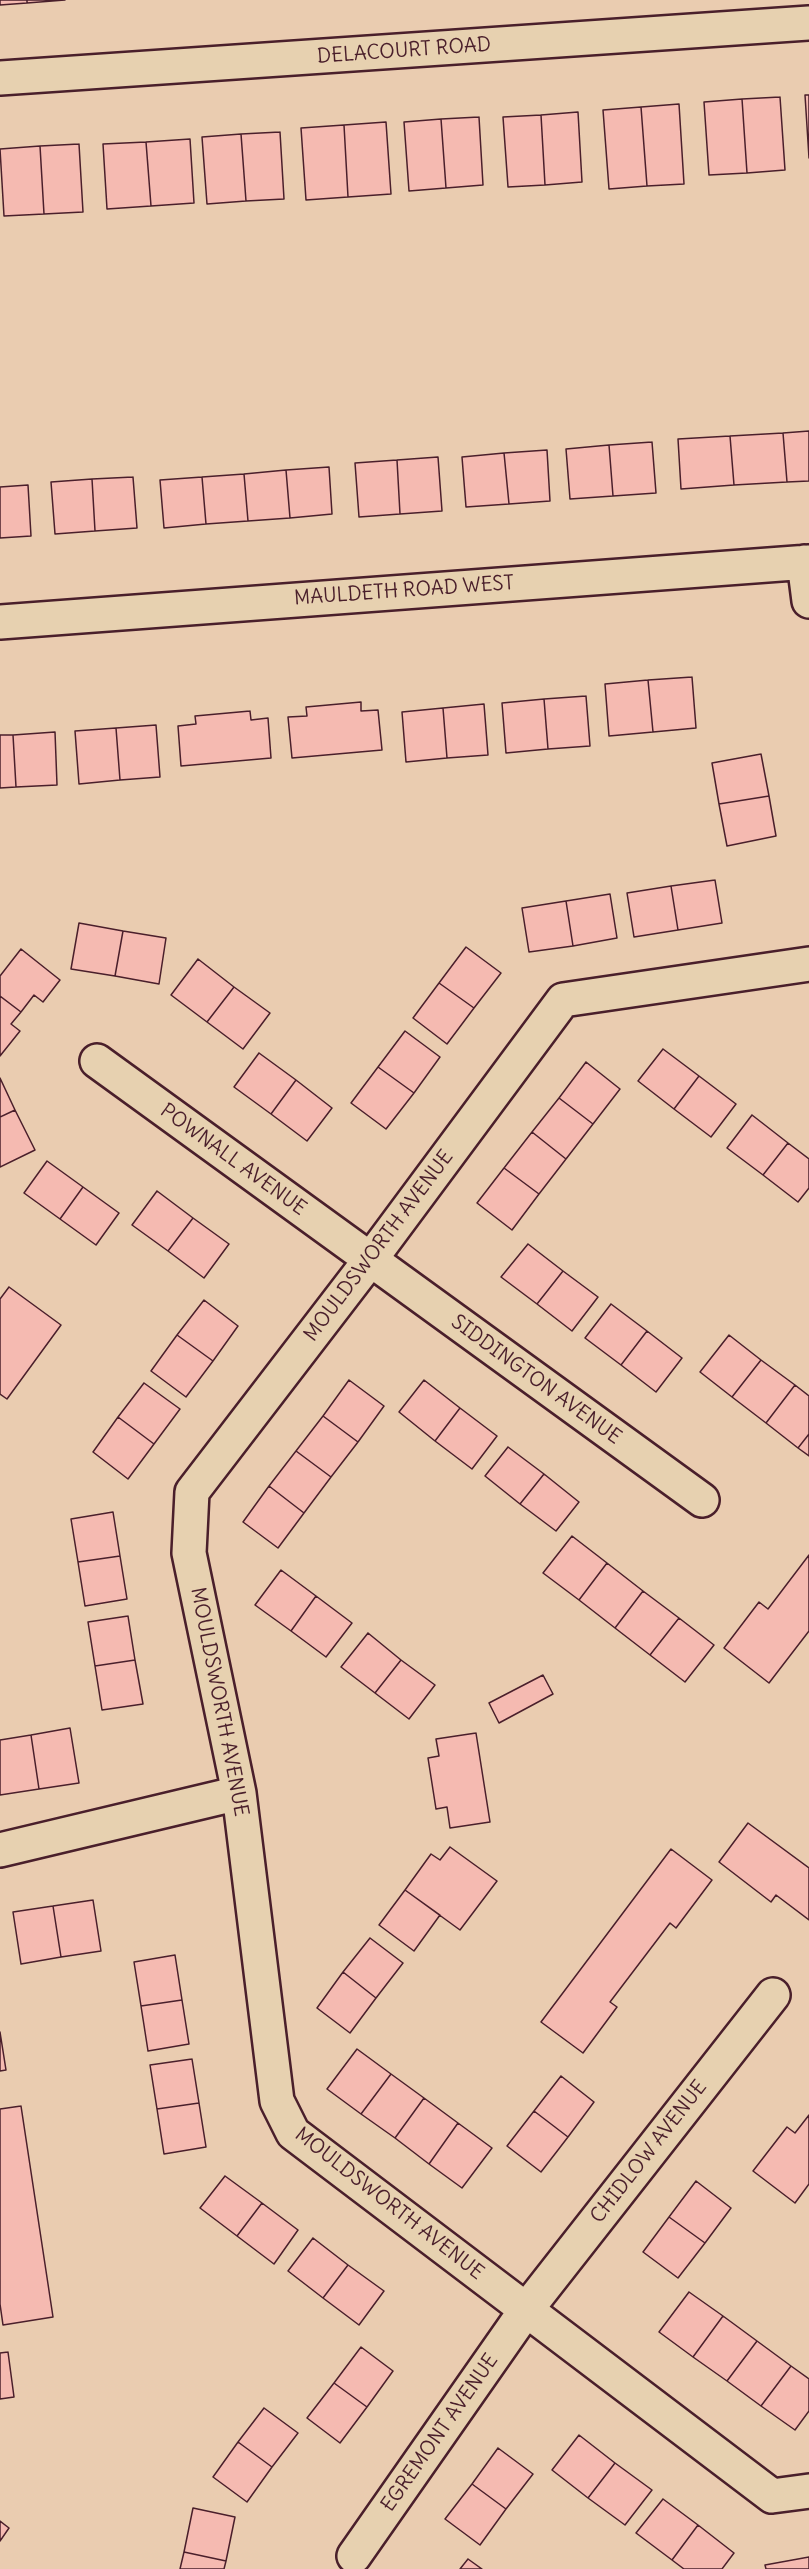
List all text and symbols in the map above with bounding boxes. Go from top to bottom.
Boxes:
street label: DELACOURT ROAD [316,33,492,69]
street label: MAULDETH ROAD WEST [293,571,515,611]
street label: POWNALL AVENUE [155,1099,311,1221]
street label: MOULDSWORTH AVENUE [299,1146,459,1346]
street label: SIDDINGTON AVENUE [446,1310,626,1450]
street label: MOULDSWORTH AVENUE [185,1585,253,1819]
street label: CHIDLOW AVENUE [586,2076,712,2228]
street label: MOULDSWORTH AVENUE [290,2123,488,2285]
street label: EGREMONT AVENUE [377,2350,503,2516]

